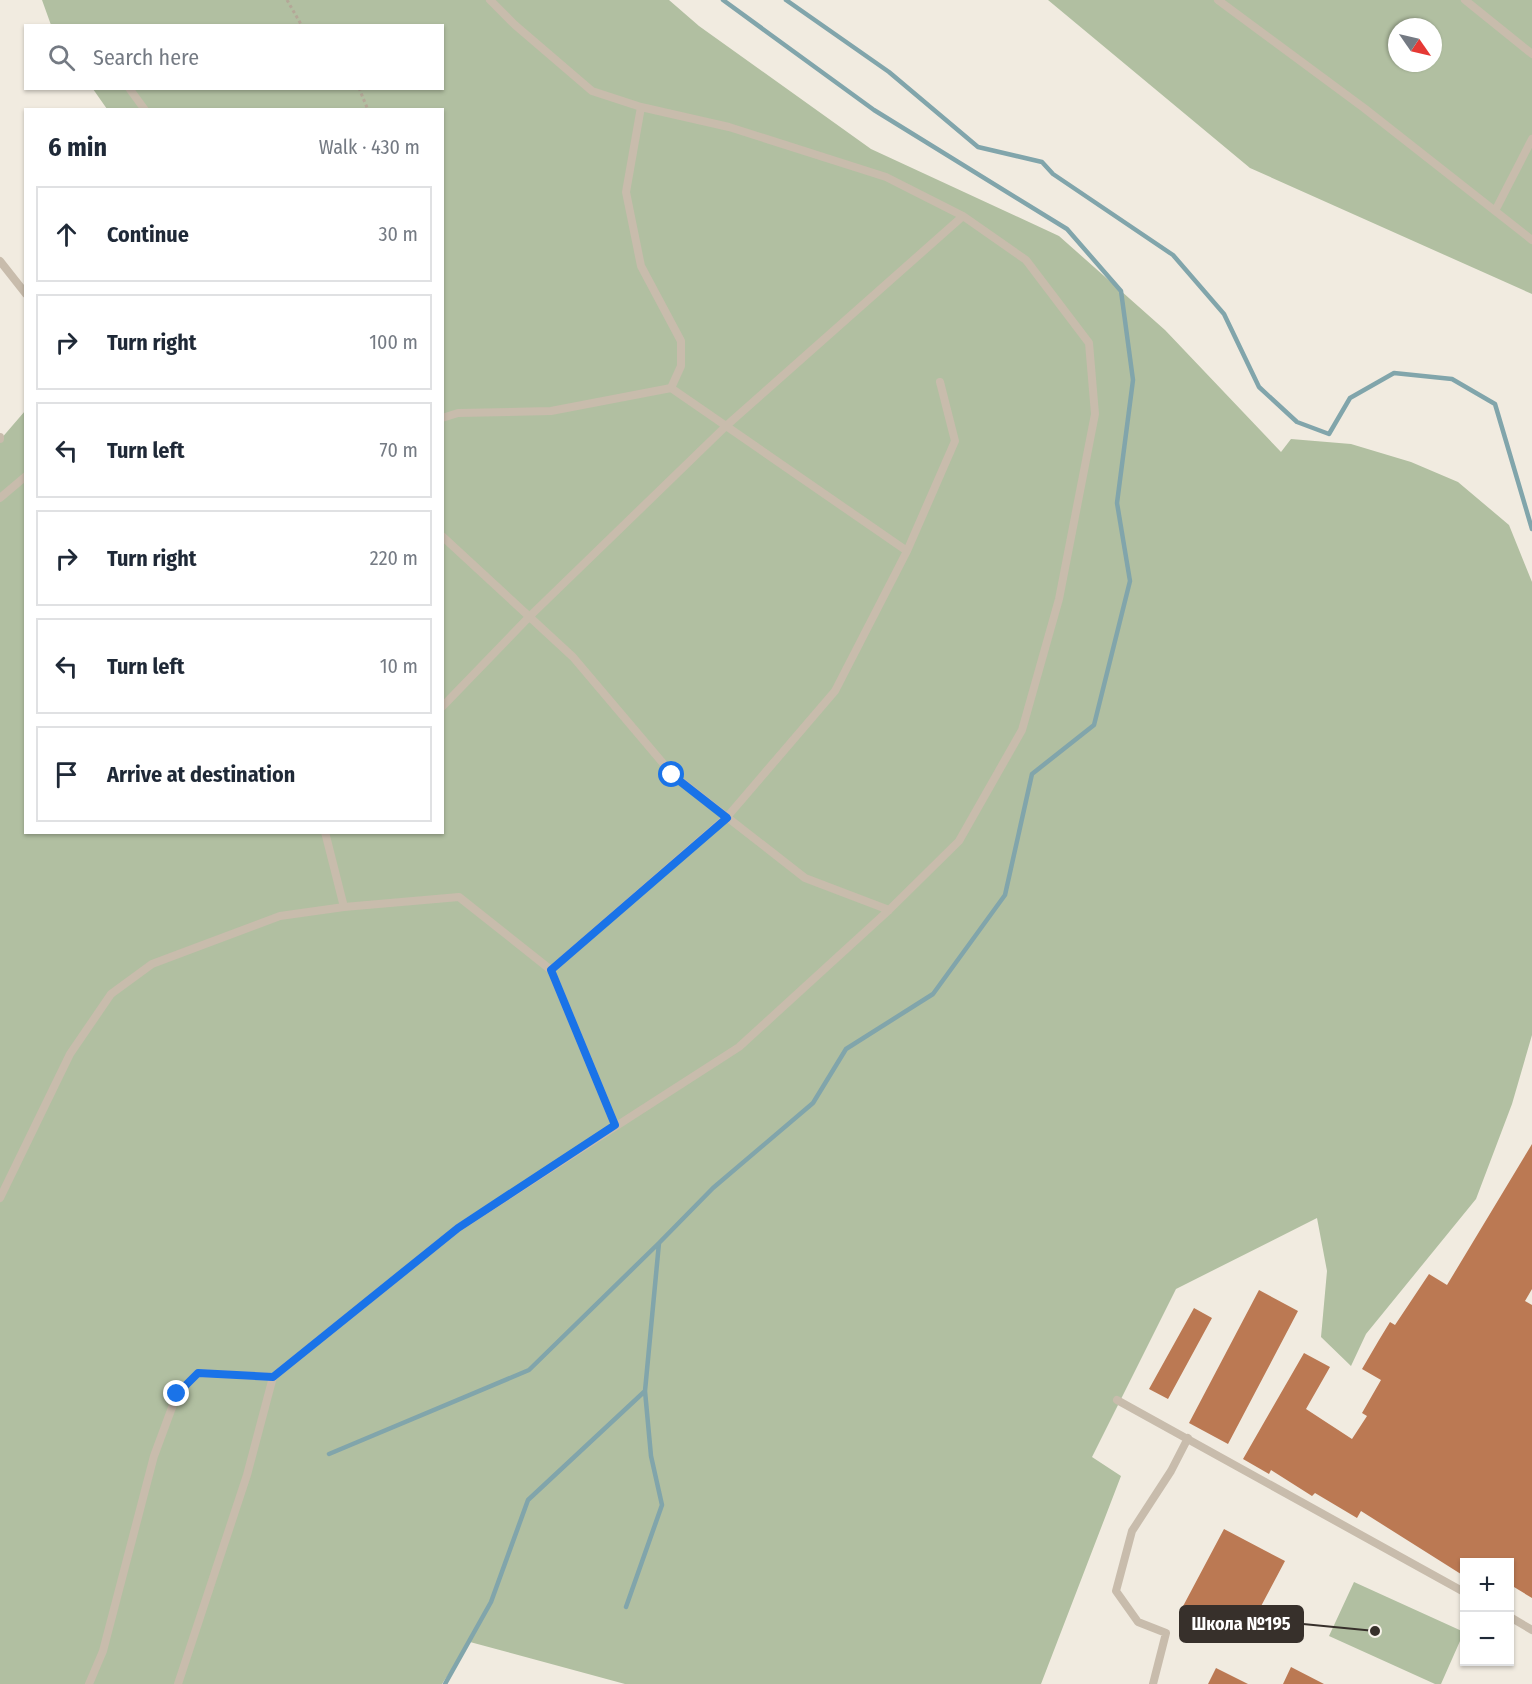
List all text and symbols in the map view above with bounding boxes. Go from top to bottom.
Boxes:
north arrow [1388,18,1442,72]
search box [24,24,444,90]
icon: search [45,41,78,74]
text: Search here [93,44,199,71]
text: 6 min [48,132,107,163]
text: Walk · 430 m [319,135,420,159]
icon: ahead [50,218,83,251]
text: Continue [107,221,189,248]
text: 30 m [378,222,418,246]
icon: right [50,326,83,359]
text: Turn right [107,329,196,356]
text: 100 m [369,330,418,354]
icon: left [50,434,83,467]
text: Turn left [107,437,185,464]
text: 70 m [380,438,418,462]
icon: right [50,542,83,575]
text: Turn right [107,545,196,572]
text: 220 m [370,546,418,570]
icon: left [50,650,83,683]
text: Turn left [107,653,185,680]
text: 10 m [380,654,418,678]
icon: arrive [50,758,83,791]
text: Arrive at destination [107,761,295,788]
route start [658,761,684,787]
route end [163,1380,189,1406]
map controls [1460,1558,1514,1666]
button: + [1460,1558,1514,1612]
callout: Школа №195 [1180,1606,1303,1642]
button: − [1460,1612,1514,1666]
text: Школа №195 [1191,1613,1291,1635]

